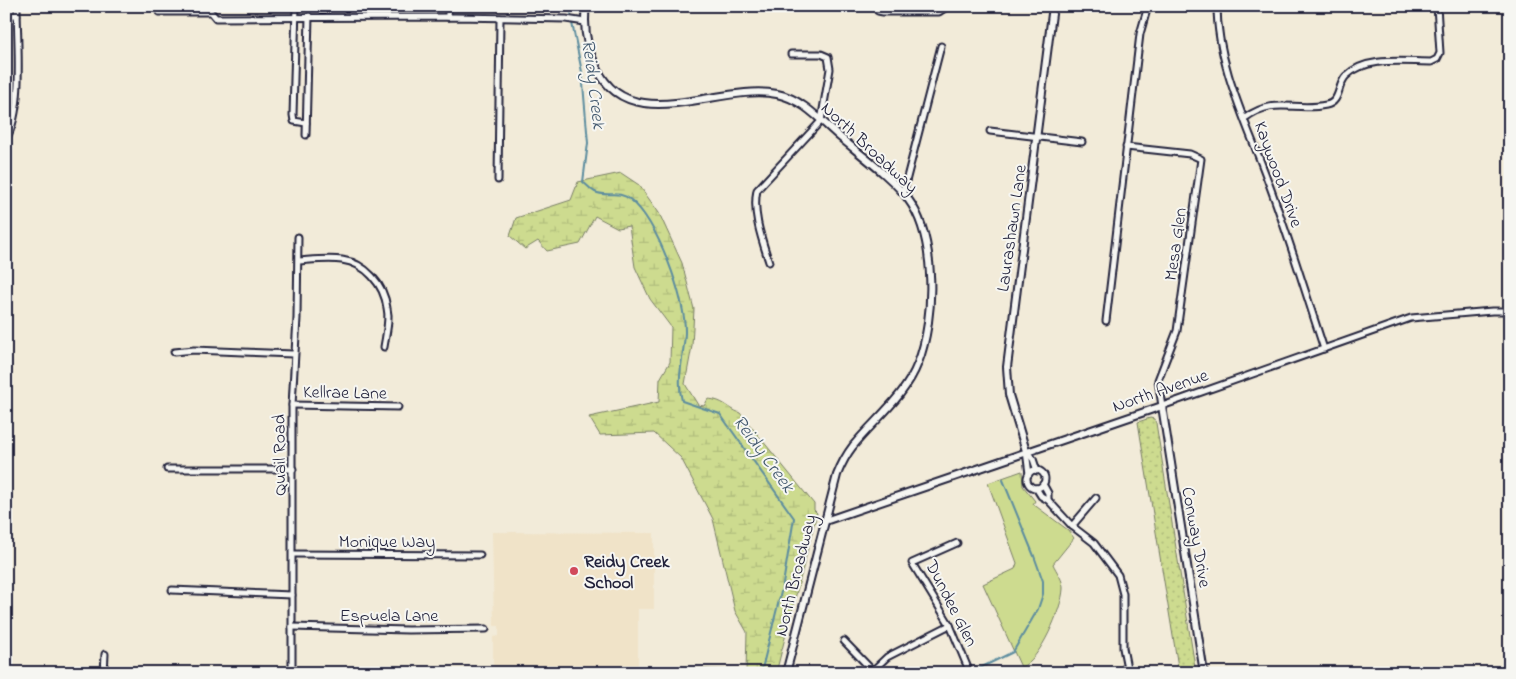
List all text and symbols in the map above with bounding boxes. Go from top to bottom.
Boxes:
water label: Reidy Creek [574,38,611,131]
street label: North Broadway [814,96,923,200]
street label: Kaywood Drive [1246,118,1309,232]
street label: Laurashawn Lane [991,162,1035,293]
street label: Mesa Glen [1159,206,1195,283]
street label: North Avenue [1109,363,1213,420]
street label: Kellrae Lane [303,380,388,408]
water label: Reidy Creek [726,410,801,499]
street label: Quail Road [267,414,295,496]
street label: Conway Drive [1173,485,1217,591]
street label: North Broadway [769,512,825,639]
street label: Monique Way [339,530,435,556]
place label: Reidy Creek School [584,550,670,597]
street label: Dundee Glen [917,555,983,652]
marker: Reidy Creek School [568,565,580,577]
street label: Espuela Lane [340,604,439,630]

